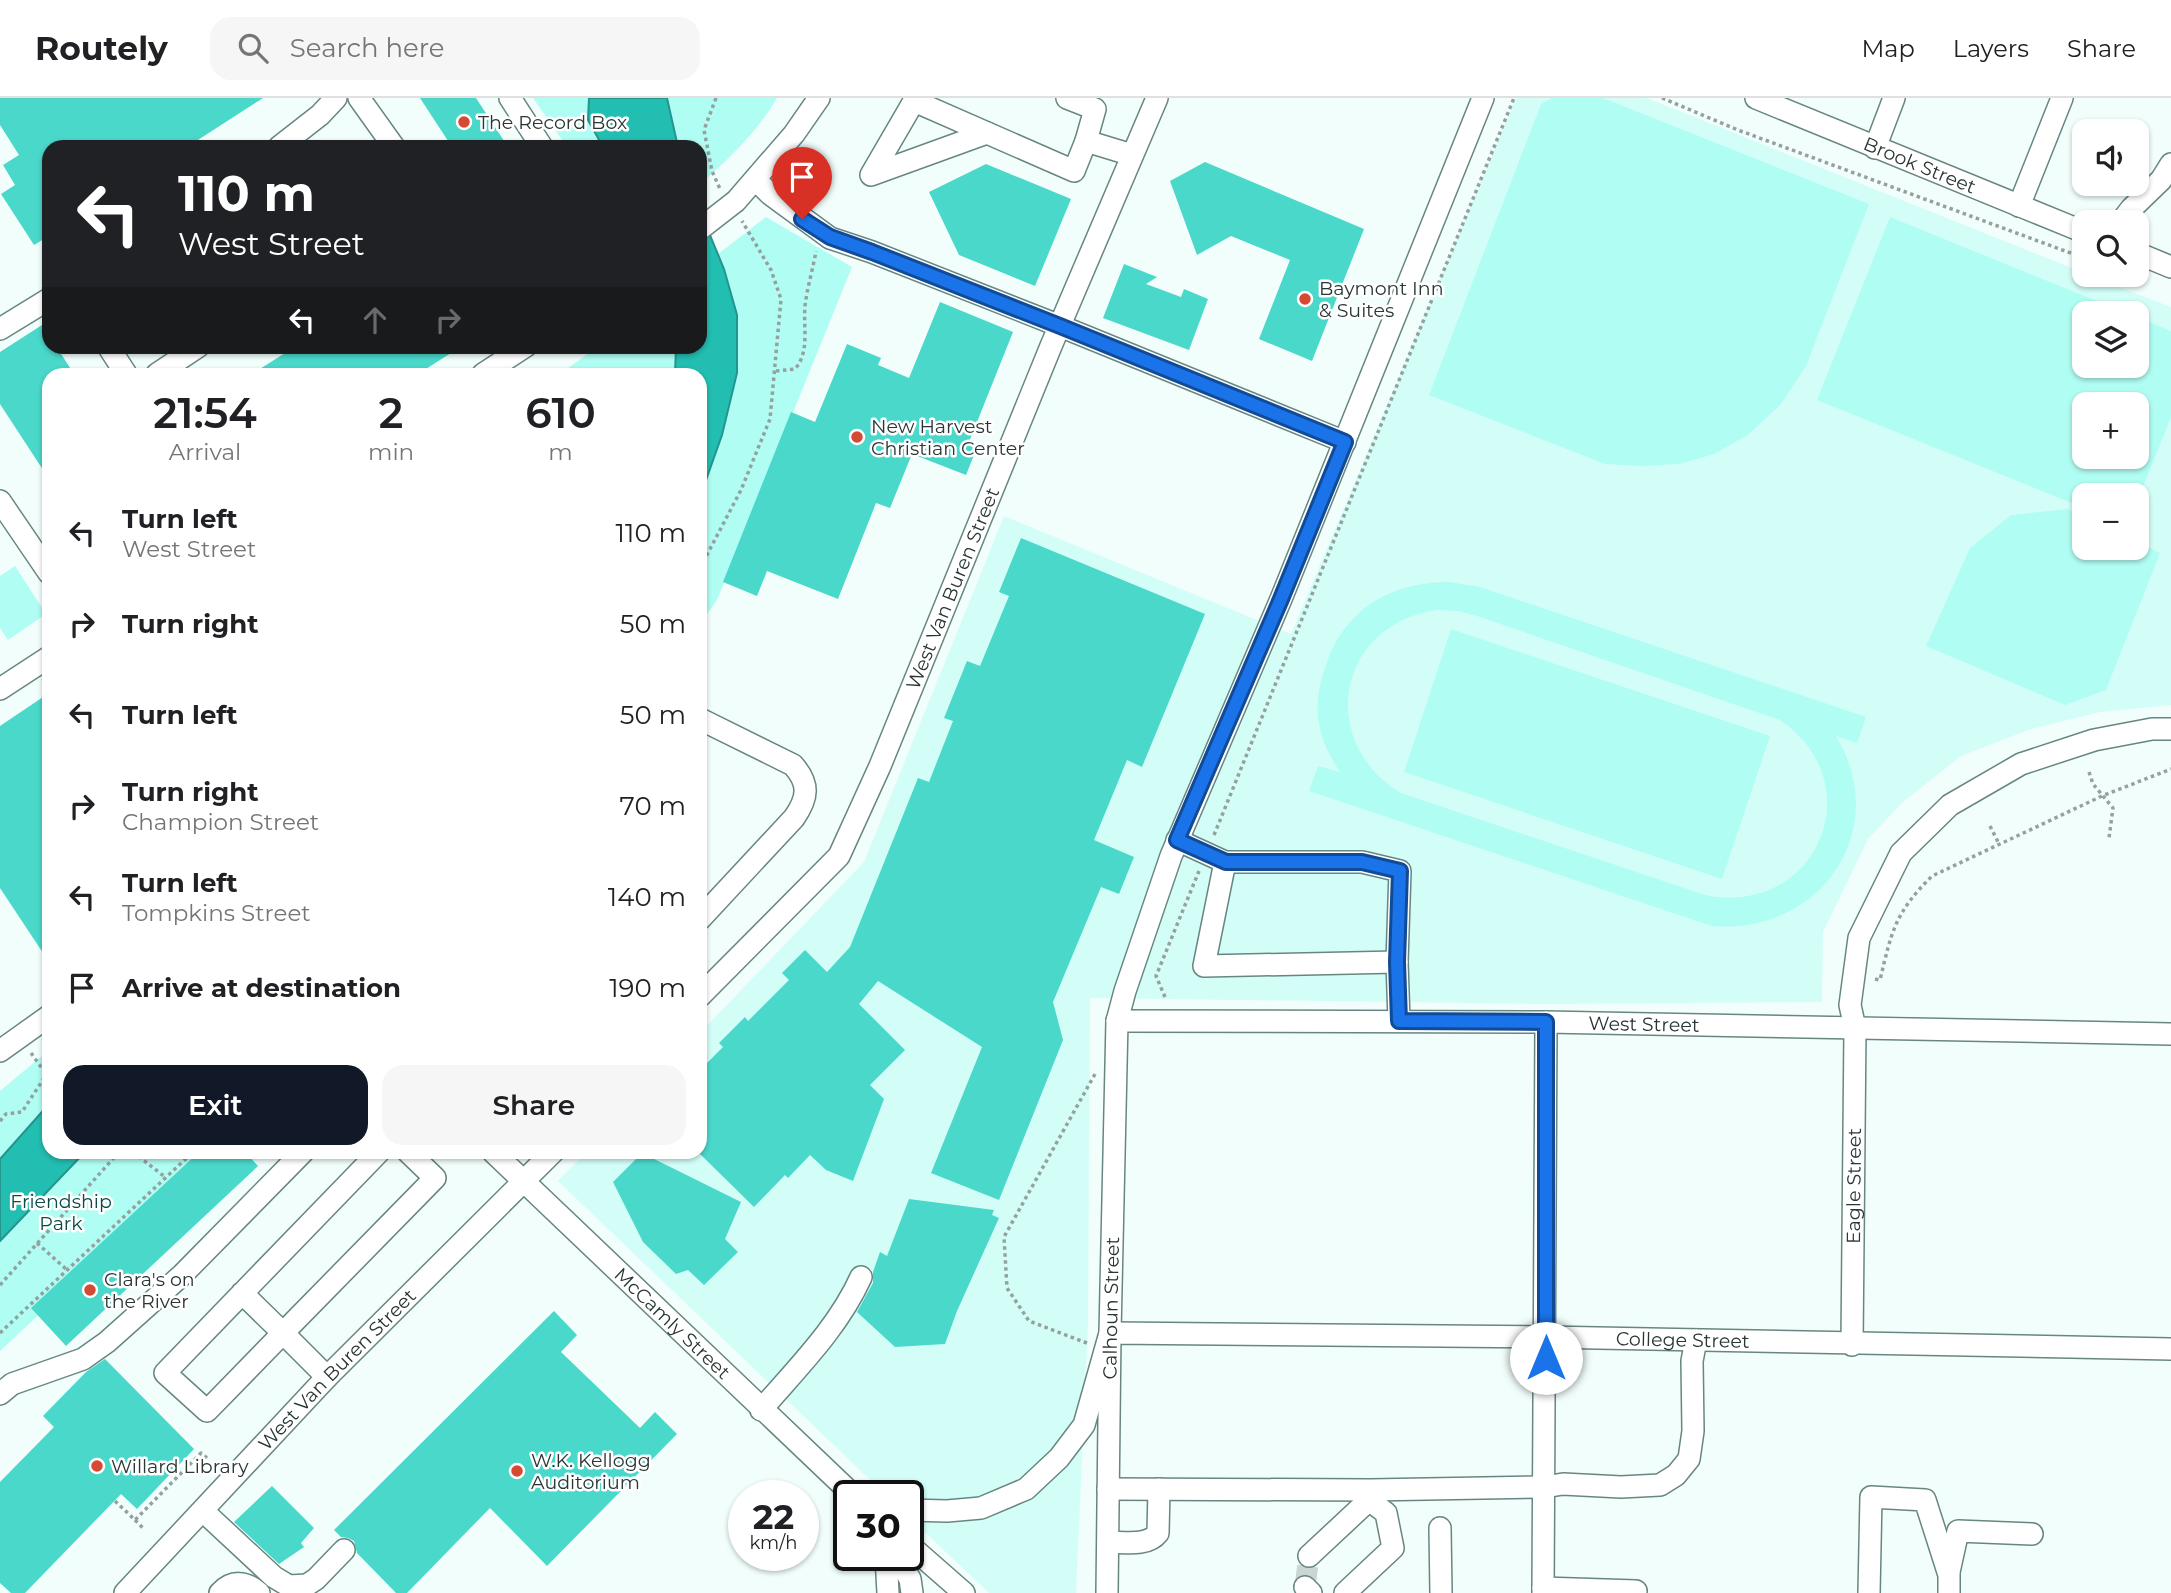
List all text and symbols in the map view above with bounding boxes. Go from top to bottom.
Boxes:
search box [210,17,700,80]
text: Routely [35,28,168,68]
icon: search [234,29,272,67]
text: Search here [290,32,445,64]
text: Map [1861,34,1915,63]
text: Layers [1953,34,2029,63]
text: Share [2067,34,2136,63]
place label: The Record Box [478,111,627,134]
marker: The Record Box [456,114,472,130]
map controls [2072,119,2149,560]
button: sound [2072,119,2149,196]
street label: Brook Street [1860,132,1980,199]
pin [772,147,832,219]
icon: arrive [783,158,821,196]
text: 110 m [178,164,315,223]
icon: left [63,168,154,259]
button: search [2072,210,2149,287]
text: West Street [178,224,365,263]
place label: Baymont Inn & Suites [1319,277,1444,322]
marker: Baymont Inn & Suites [1297,291,1313,307]
icon: left [283,301,321,339]
icon: ahead [356,301,394,339]
icon: right [429,301,467,339]
button: layers [2072,301,2149,378]
text: 21:54 [153,387,257,439]
text: 2 [379,387,403,439]
text: 610 [525,387,596,439]
button: + [2072,392,2149,469]
place label: New Harvest Christian Center [871,415,1025,460]
marker: New Harvest Christian Center [849,429,865,445]
text: Arrival [169,438,241,466]
text: min [368,438,414,466]
text: m [548,438,573,466]
button: − [2072,483,2149,560]
street label: West Van Buren Street [901,484,1004,693]
text: Turn left [122,503,238,535]
icon: left [63,514,101,552]
text: 110 m [616,517,686,549]
text: West Street [122,535,256,563]
icon: right [63,605,101,643]
text: Turn right [122,608,258,640]
text: 50 m [620,608,686,640]
icon: left [63,696,101,734]
text: Turn left [122,699,238,731]
text: 50 m [620,699,686,731]
text: Turn right [122,776,258,808]
icon: right [63,787,101,825]
text: 70 m [620,790,686,822]
text: Champion Street [122,808,319,836]
text: Turn left [122,867,238,899]
icon: left [63,878,101,916]
text: 140 m [608,881,686,913]
text: Tompkins Street [122,899,311,927]
icon: arrive [63,969,101,1007]
text: Arrive at destination [122,972,401,1004]
text: 190 m [609,972,686,1004]
street label: West Street [1588,1012,1700,1037]
button: Exit [63,1065,368,1145]
button: Share [382,1065,686,1145]
street label: Eagle Street [1842,1128,1866,1244]
park label: Friendship Park [10,1190,112,1235]
street label: Calhoun Street [1098,1236,1124,1379]
street label: McCamly Street [609,1263,735,1384]
place label: Clara's on the River [104,1268,195,1313]
marker: Clara's on the River [82,1282,98,1298]
street label: West Van Buren Street [254,1284,421,1455]
position arrow [1509,1321,1583,1395]
street label: College Street [1616,1327,1750,1353]
place label: W.K. Kellogg Auditorium [531,1449,651,1494]
place label: Willard Library [111,1455,249,1478]
marker: Willard Library [89,1458,105,1474]
marker: W.K. Kellogg Auditorium [509,1463,525,1479]
speed limit sign: 30 [833,1480,924,1571]
text: 22 [753,1495,794,1538]
text: km/h [749,1532,798,1554]

